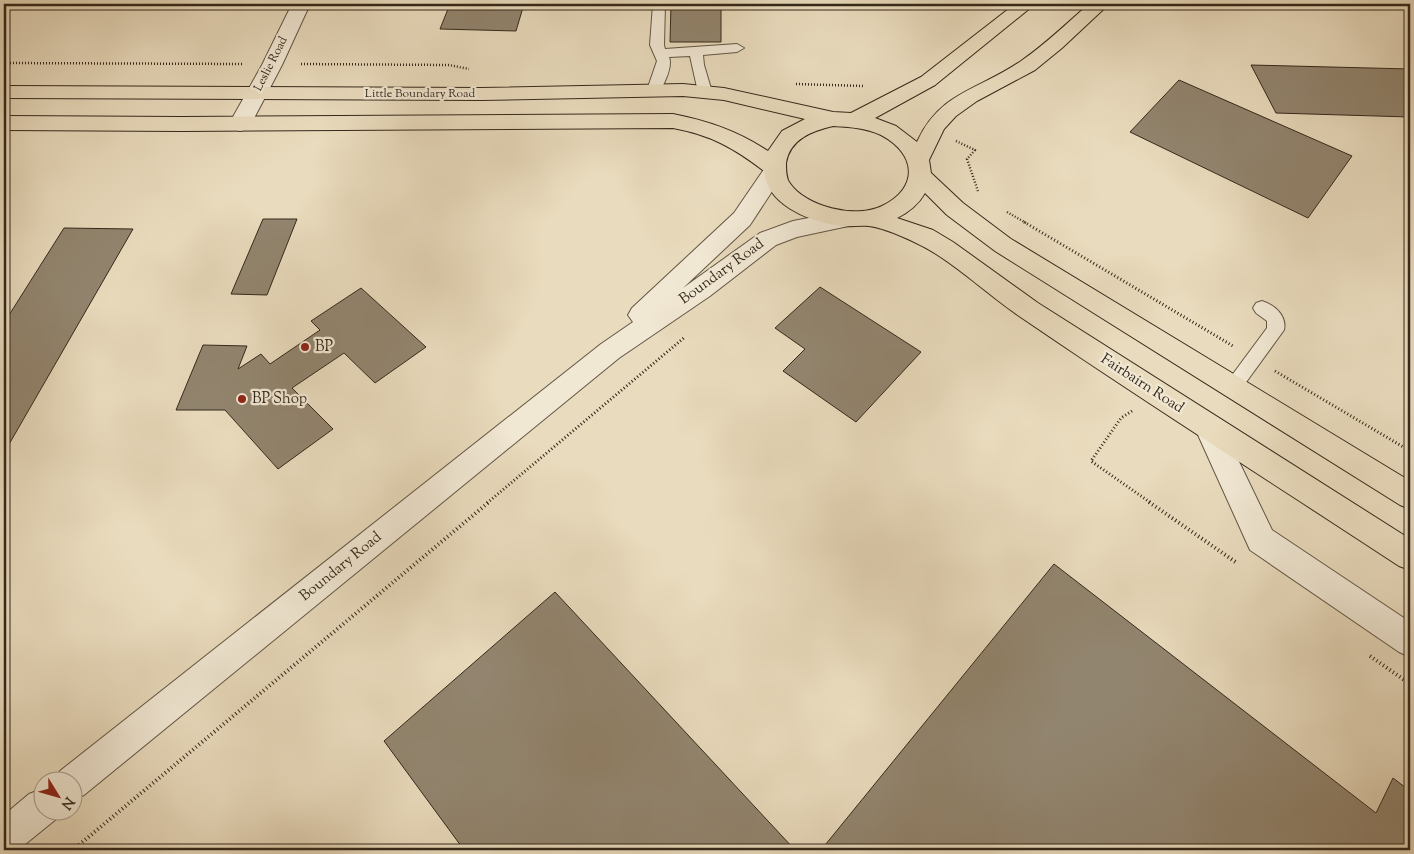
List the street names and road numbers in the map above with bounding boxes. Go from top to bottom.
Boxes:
street label: Leslie Road [250,33,293,95]
street label: Little Boundary Road [365,85,475,103]
street label: Boundary Road [675,234,769,310]
street label: Fairbairn Road [1096,349,1188,419]
street label: Boundary Road [295,527,387,607]

